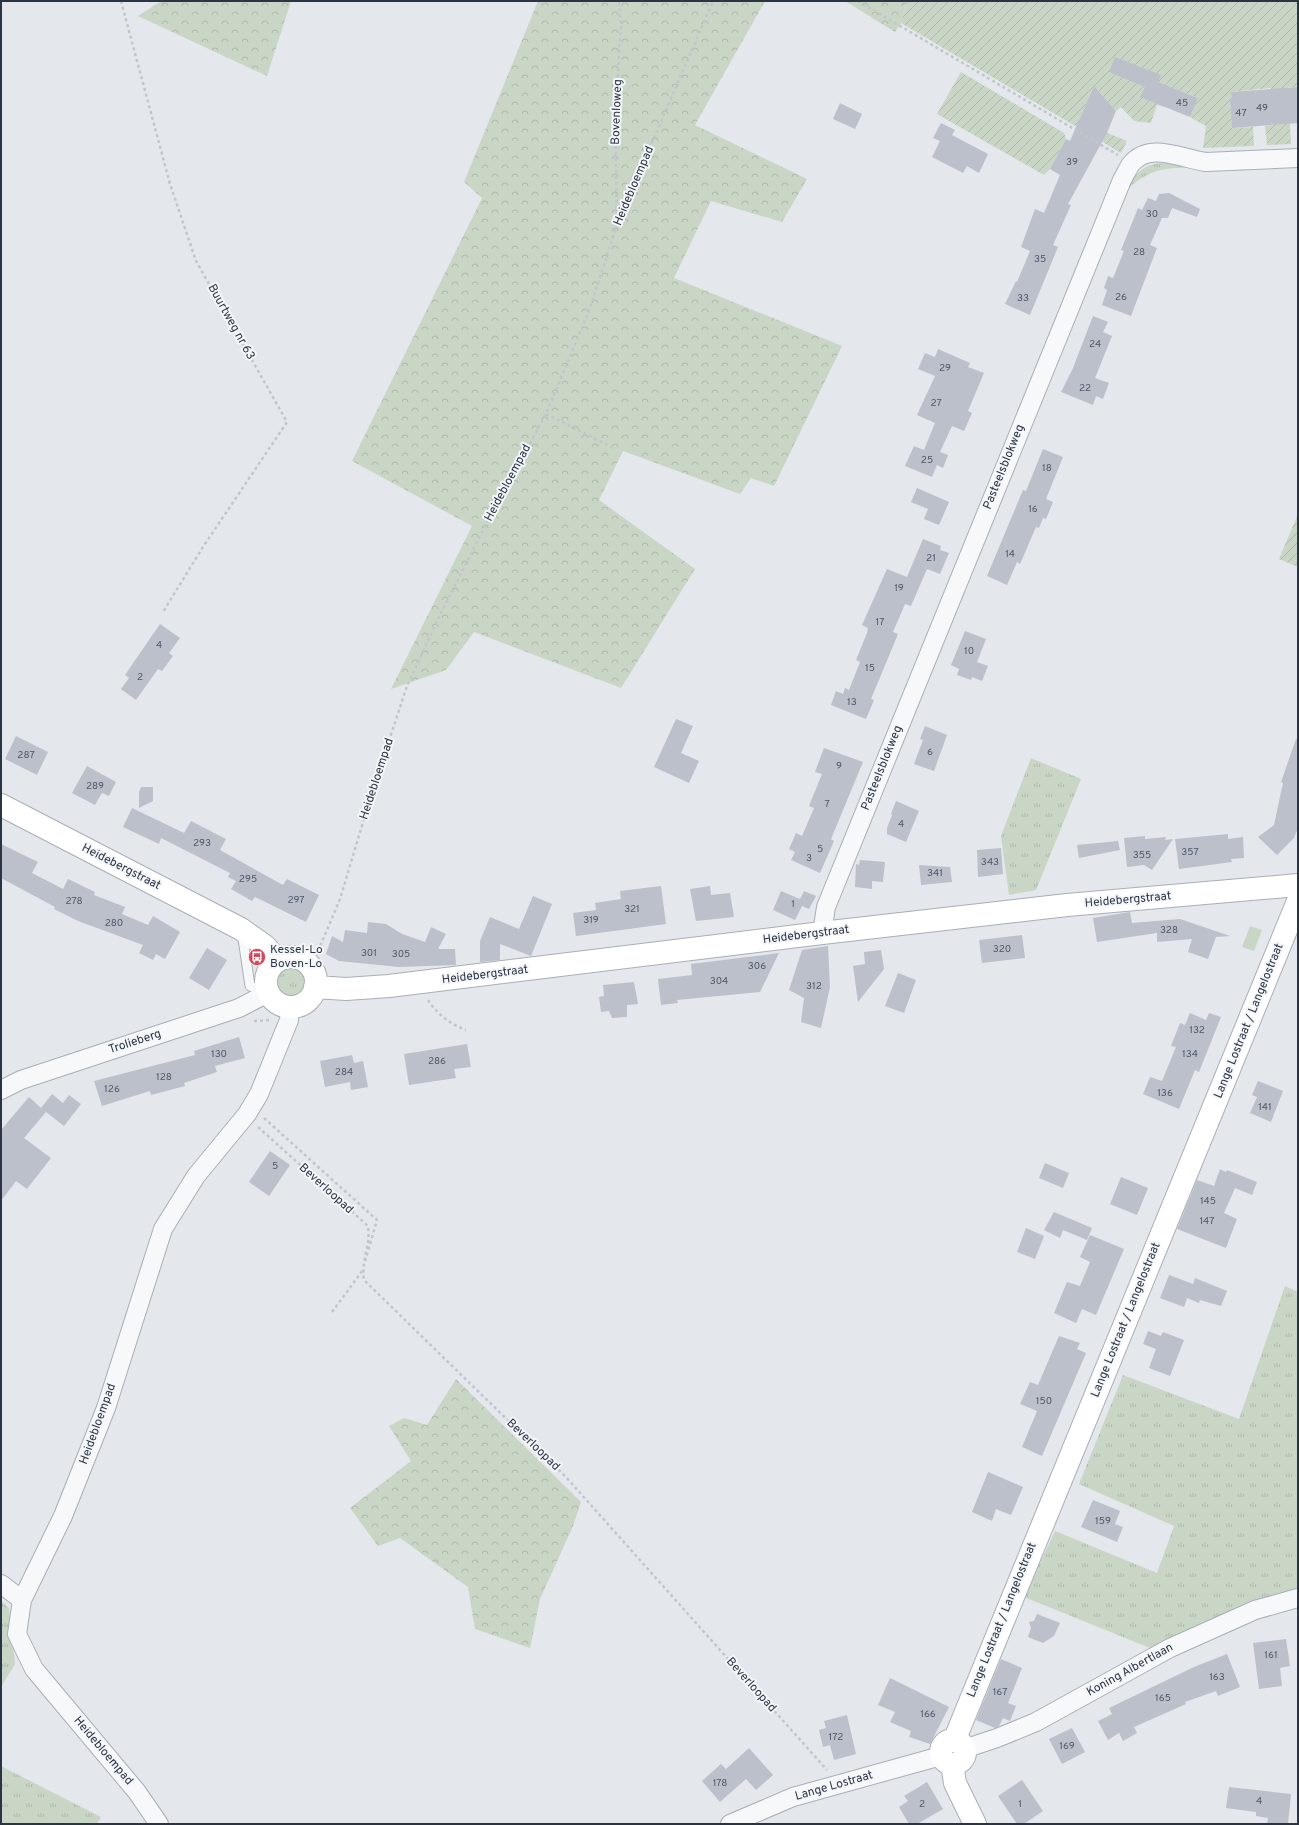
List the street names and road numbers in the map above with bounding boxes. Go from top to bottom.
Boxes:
street label: Bovenloweg [608,79,626,145]
street label: Heidebloempad [610,144,658,228]
street label: Buurtweg nr 63 [204,281,258,363]
street label: Pasteelsblokweg [980,422,1028,512]
street label: Heidebloempad [481,442,535,524]
street label: Pasteelsblokweg [858,723,906,813]
street label: Heidebloempad [356,736,398,822]
street label: Heidebergstraat [79,840,163,894]
street label: Heidebergstraat [1084,888,1172,912]
street label: Heidebergstraat [762,922,850,948]
street label: Lange Lostraat / Langelostraat [1211,941,1287,1101]
street label: Heidebergstraat [441,962,529,988]
street label: Trolieberg [107,1026,163,1058]
street label: Beverloopad [295,1160,357,1218]
street label: Lange Lostraat / Langelostraat [1088,1240,1164,1400]
street label: Heidebloempad [76,1381,120,1467]
street label: Beverloopad [503,1416,563,1474]
street label: Lange Lostraat / Langelostraat [964,1540,1040,1700]
street label: Koning Albertlaan [1084,1640,1176,1700]
street label: Beverloopad [722,1654,780,1716]
street label: Heidebloempad [70,1713,136,1789]
street label: Lange Lostraat [793,1767,875,1805]

